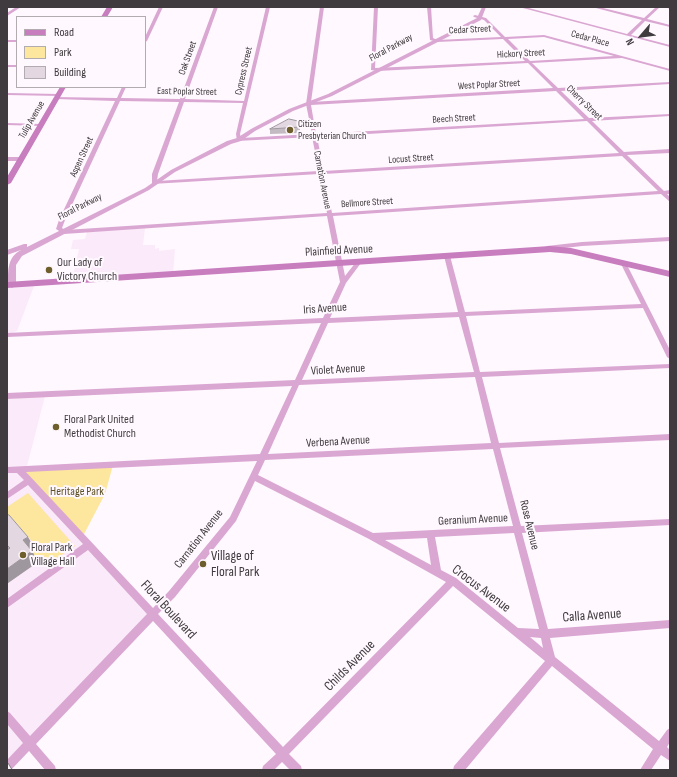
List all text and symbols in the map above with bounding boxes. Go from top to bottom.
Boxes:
legend [16,16,146,88]
north arrow [621,16,661,56]
street label: Cedar Street [449,23,491,37]
text: Road [54,25,74,40]
street label: Cedar Place [570,28,610,50]
street label: Floral Parkway [367,32,415,64]
text: N [623,36,637,48]
street label: Oak Street [176,39,200,77]
text: Park [54,45,72,60]
street label: Cypress Street [233,46,255,96]
street label: Hickory Street [497,47,545,61]
text: Building [54,65,86,80]
street label: West Poplar Street [458,77,520,93]
street label: Cherry Street [563,83,605,123]
street label: East Poplar Street [157,85,217,99]
street label: Tulip Avenue [16,99,48,141]
street label: Beech Street [432,112,476,126]
place label: Citizen Presbyterian Church [298,118,366,142]
marker: Citizen Presbyterian Church [285,125,295,135]
street label: Aspen Street [67,135,97,179]
street label: Carnation Avenue [310,150,334,210]
street label: Locust Street [388,151,434,167]
street label: Floral Parkway [56,191,104,223]
street label: Bellmore Street [341,195,393,211]
street label: Plainfield Avenue [305,242,373,260]
place label: Our Lady of Victory Church [57,256,117,284]
marker: Our Lady of Victory Church [44,265,54,275]
street label: Iris Avenue [303,300,347,318]
street label: Violet Avenue [310,361,366,379]
place label: Floral Park United Methodist Church [64,413,136,441]
marker: Floral Park United Methodist Church [51,422,61,432]
street label: Verbena Avenue [306,433,370,451]
park label: Heritage Park [50,485,104,499]
street label: Rose Avenue [516,499,542,551]
street label: Carnation Avenue [172,507,226,571]
street label: Geranium Avenue [438,511,508,529]
place label: Floral Park Village Hall [31,541,74,569]
place label: Village of Floral Park [211,548,259,580]
marker: Floral Park Village Hall [18,550,28,560]
marker: Village of Floral Park [198,559,208,569]
street label: Crocus Avenue [448,561,514,617]
street label: Floral Boulevard [137,577,199,643]
street label: Calla Avenue [562,606,622,626]
street label: Childs Avenue [321,637,379,695]

